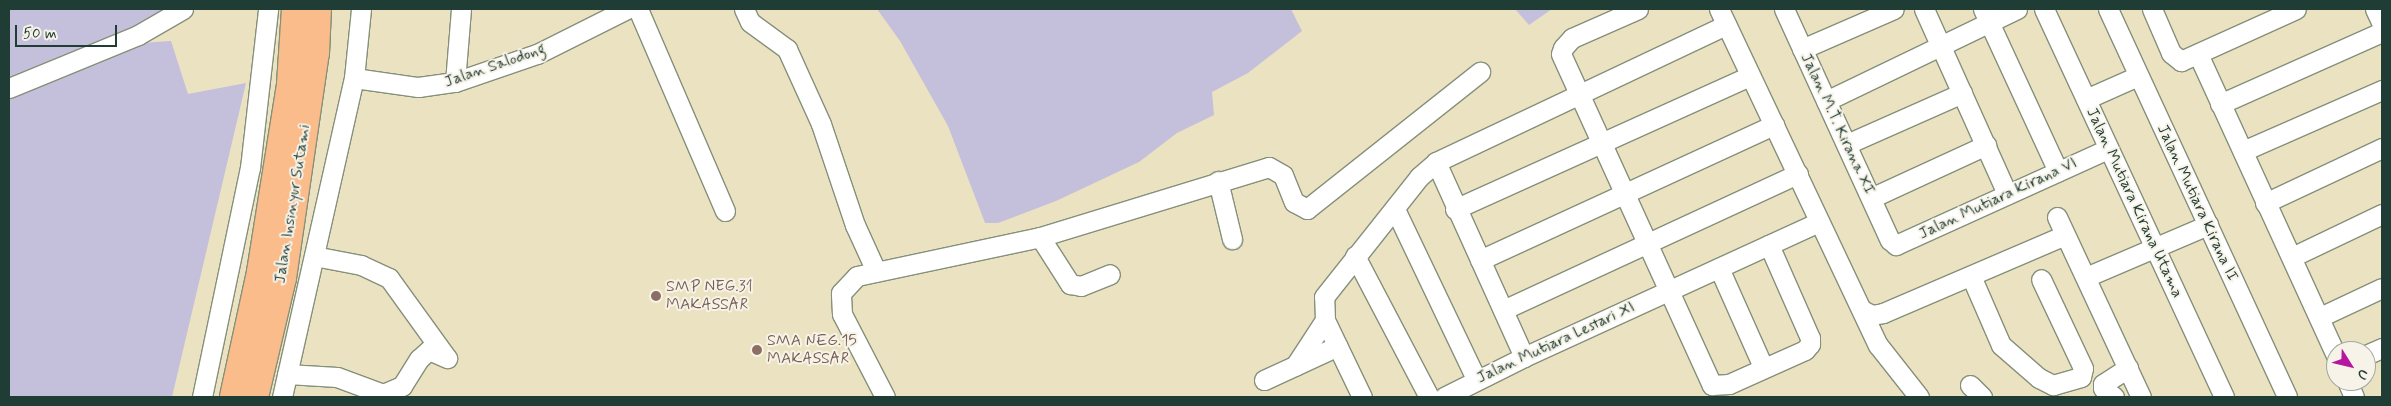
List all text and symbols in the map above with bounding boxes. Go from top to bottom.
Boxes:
scale bar [18,15,120,47]
text: 50 m [23,24,57,44]
street label: Jalan Salodong [443,40,547,92]
street label: Jalan M.T. Kirana XI [1796,50,1878,198]
street label: Jalan Mutiara Kirana Utama [2081,103,2187,303]
street label: Jalan Mutiara Kirana II [2151,119,2243,287]
street label: Jalan Insinyur Sutami [271,121,315,287]
street label: Jalan Mutiara Kirana VI [1913,153,2083,245]
place label: SMP NEG.31 MAKASSAR [666,277,753,315]
marker: SMP NEG.31 MAKASSAR [650,290,662,302]
street label: Jalan Mutiara Lestari XI [1473,297,1639,389]
place label: SMA NEG.15 MAKASSAR [767,331,855,369]
north arrow [2326,341,2376,391]
marker: SMA NEG.15 MAKASSAR [751,344,763,356]
text: U [2352,365,2372,383]

